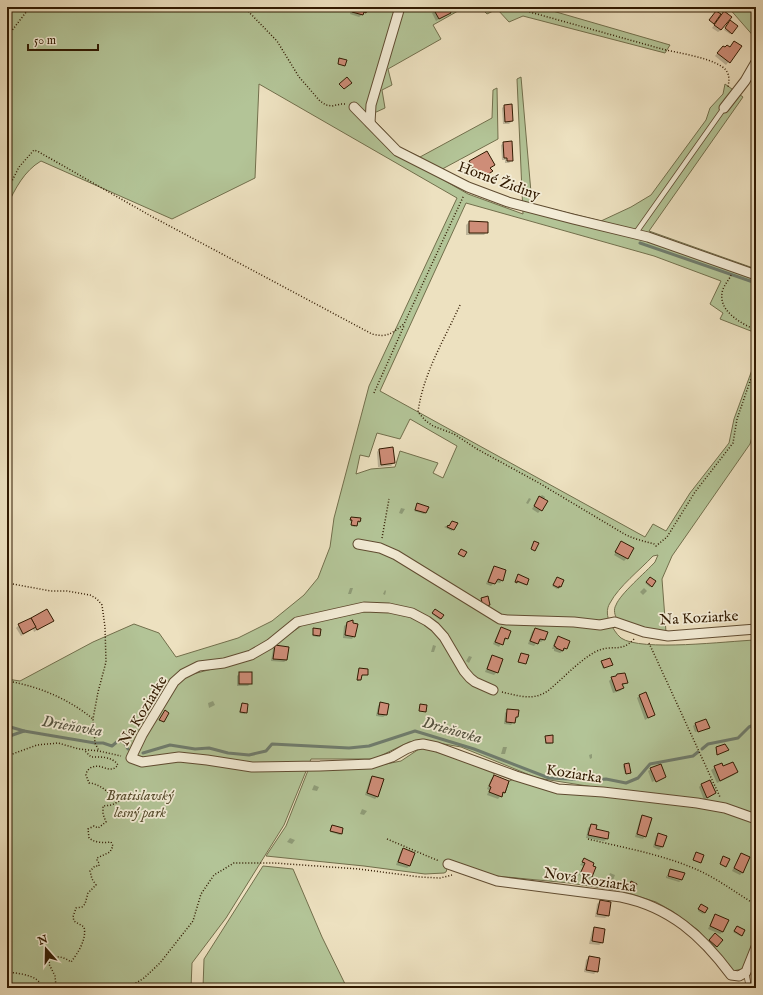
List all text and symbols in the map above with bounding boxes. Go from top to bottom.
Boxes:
scale bar [28,26,98,52]
text: 50 m [34,33,56,48]
street label: Horné Židiny [455,157,543,205]
street label: Na Koziarke [659,606,739,630]
street label: Na Koziarke [115,672,172,750]
water label: Drieňovka [40,712,104,742]
water label: Drieňovka [420,713,484,749]
street label: Koziarka [545,760,604,788]
park label: Bratislavský lesný park [106,786,175,822]
street label: Nová Koziarka [543,863,638,897]
north arrow [26,929,66,969]
text: N [35,932,50,949]

